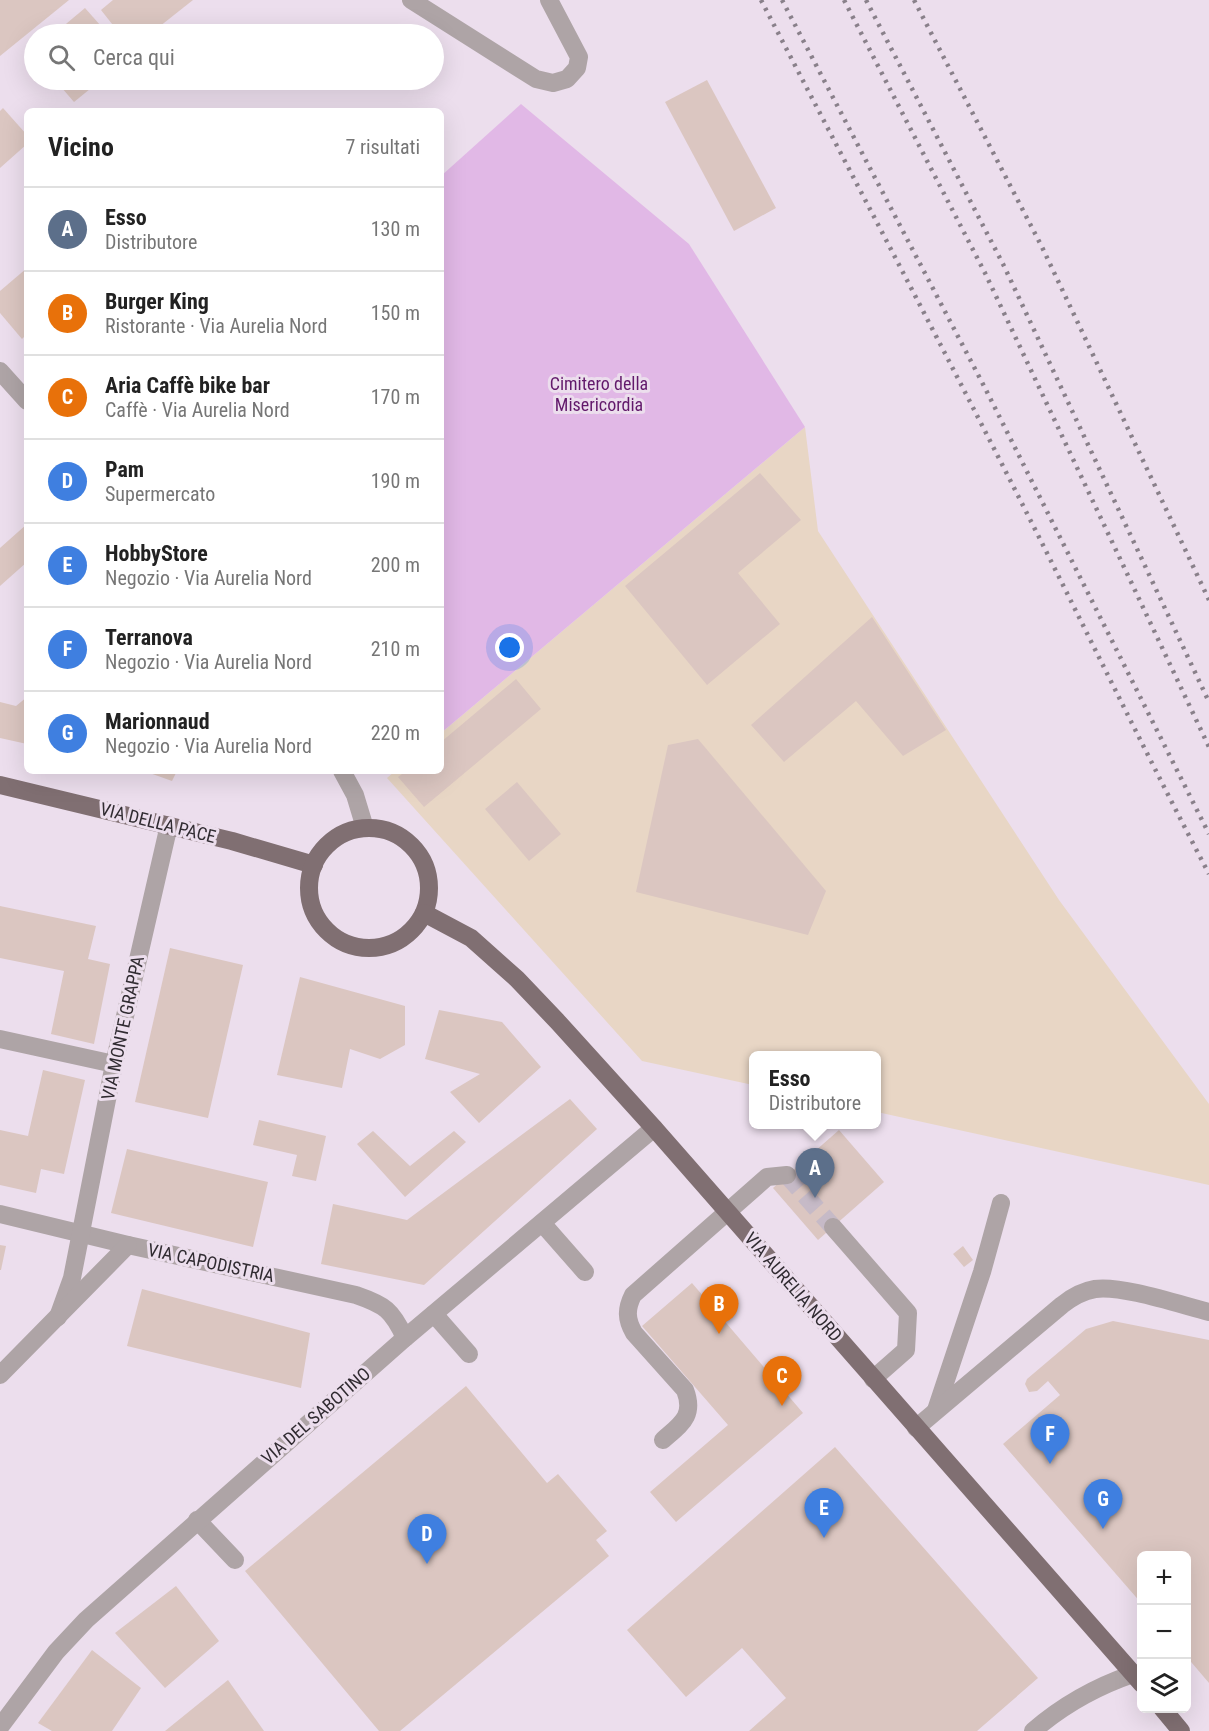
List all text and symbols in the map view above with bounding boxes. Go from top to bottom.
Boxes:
search box [24,24,444,90]
icon: search [45,41,78,74]
text: Cerca qui [93,45,175,70]
text: Vicino [48,132,114,162]
text: 7 risultati [345,135,420,159]
text: Esso [105,205,147,230]
text: A [62,217,73,241]
text: 130 m [371,217,420,241]
text: Distributore [105,230,197,254]
text: Burger King [105,289,209,314]
text: B [62,301,73,325]
text: 150 m [371,301,420,325]
text: Ristorante · Via Aurelia Nord [105,314,327,338]
text: Aria Caffè bike bar [105,373,270,398]
park label: Cimitero della Misericordia [550,373,648,415]
text: C [62,385,73,409]
text: 170 m [371,385,420,409]
text: Caffè · Via Aurelia Nord [105,398,290,422]
text: Pam [105,457,144,482]
text: D [62,469,73,493]
text: 190 m [371,469,420,493]
text: Supermercato [105,482,215,506]
text: HobbyStore [105,541,208,566]
text: E [63,553,72,577]
text: 200 m [371,553,420,577]
text: Negozio · Via Aurelia Nord [105,566,312,590]
text: Terranova [105,625,193,650]
your location [495,633,524,662]
text: F [63,637,72,661]
text: 210 m [371,637,420,661]
text: Negozio · Via Aurelia Nord [105,650,312,674]
text: Marionnaud [105,709,210,734]
text: G [62,721,73,745]
text: 220 m [371,721,420,745]
text: Negozio · Via Aurelia Nord [105,734,312,758]
street label: VIA DELLA PACE [98,798,218,847]
street label: VIA MONTE GRAPPA [97,953,148,1102]
popup [749,1051,881,1129]
text: Esso [769,1066,811,1091]
text: Distributore [769,1091,861,1115]
pin: A [796,1148,834,1198]
street label: VIA AURELIA NORD [740,1228,846,1345]
street label: VIA CAPODISTRIA [146,1239,277,1286]
pin: B [700,1284,738,1334]
pin: C [762,1356,802,1406]
street label: VIA DEL SABOTINO [257,1363,374,1469]
pin: F [1030,1414,1070,1464]
pin: G [1084,1480,1122,1529]
pin: E [804,1488,844,1538]
pin: D [408,1514,446,1564]
map controls [1137,1551,1191,1713]
button: + [1137,1551,1191,1605]
button: − [1137,1605,1191,1659]
button: layers [1137,1659,1191,1713]

